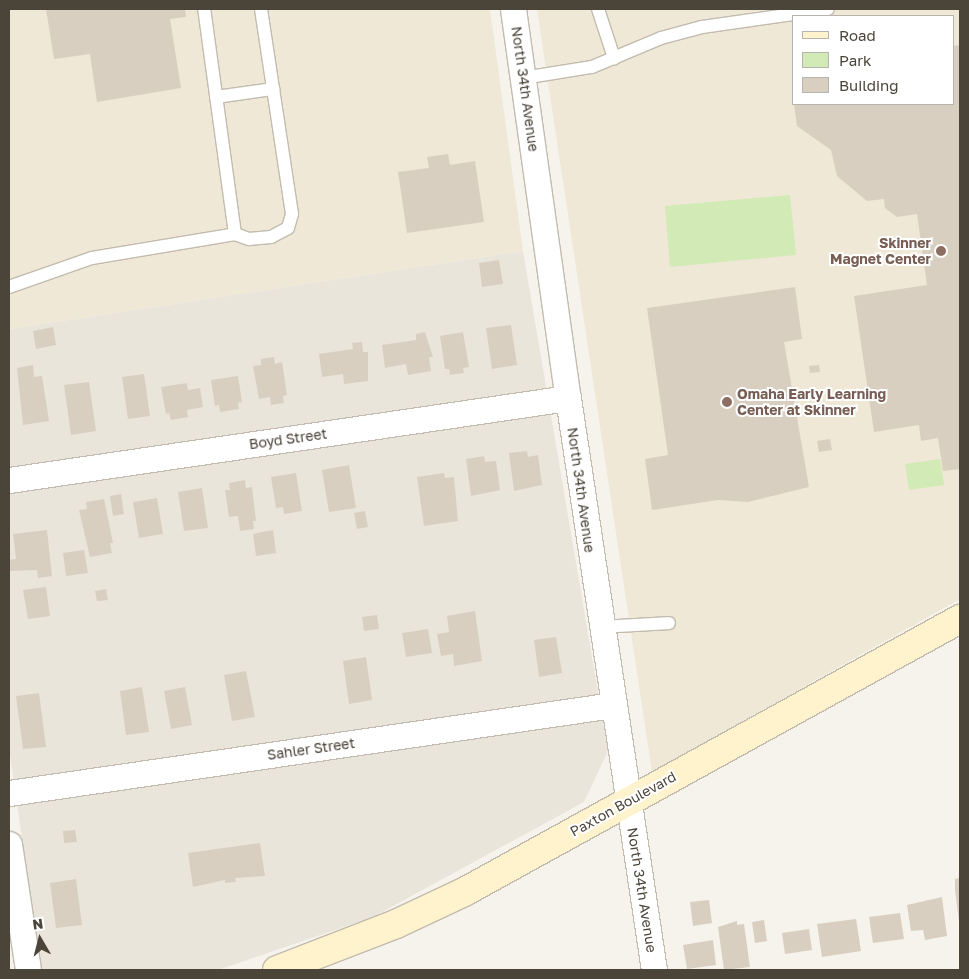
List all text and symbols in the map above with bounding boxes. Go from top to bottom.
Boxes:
legend [792,15,954,105]
street label: North 34th Avenue [508,25,542,153]
text: Road [839,26,876,44]
text: Park [839,51,871,69]
text: Building [839,76,899,94]
place label: Skinner Magnet Center [830,235,931,268]
marker: Skinner Magnet Center [935,245,947,257]
place label: Omaha Early Learning Center at Skinner [737,386,886,418]
marker: Omaha Early Learning Center at Skinner [721,396,733,408]
street label: Boyd Street [248,425,328,453]
street label: North 34th Avenue [564,426,598,554]
street label: Sahler Street [266,735,356,763]
street label: Paxton Boulevard [567,768,679,840]
street label: North 34th Avenue [624,826,660,954]
north arrow [15,914,65,964]
text: N [31,914,44,933]

